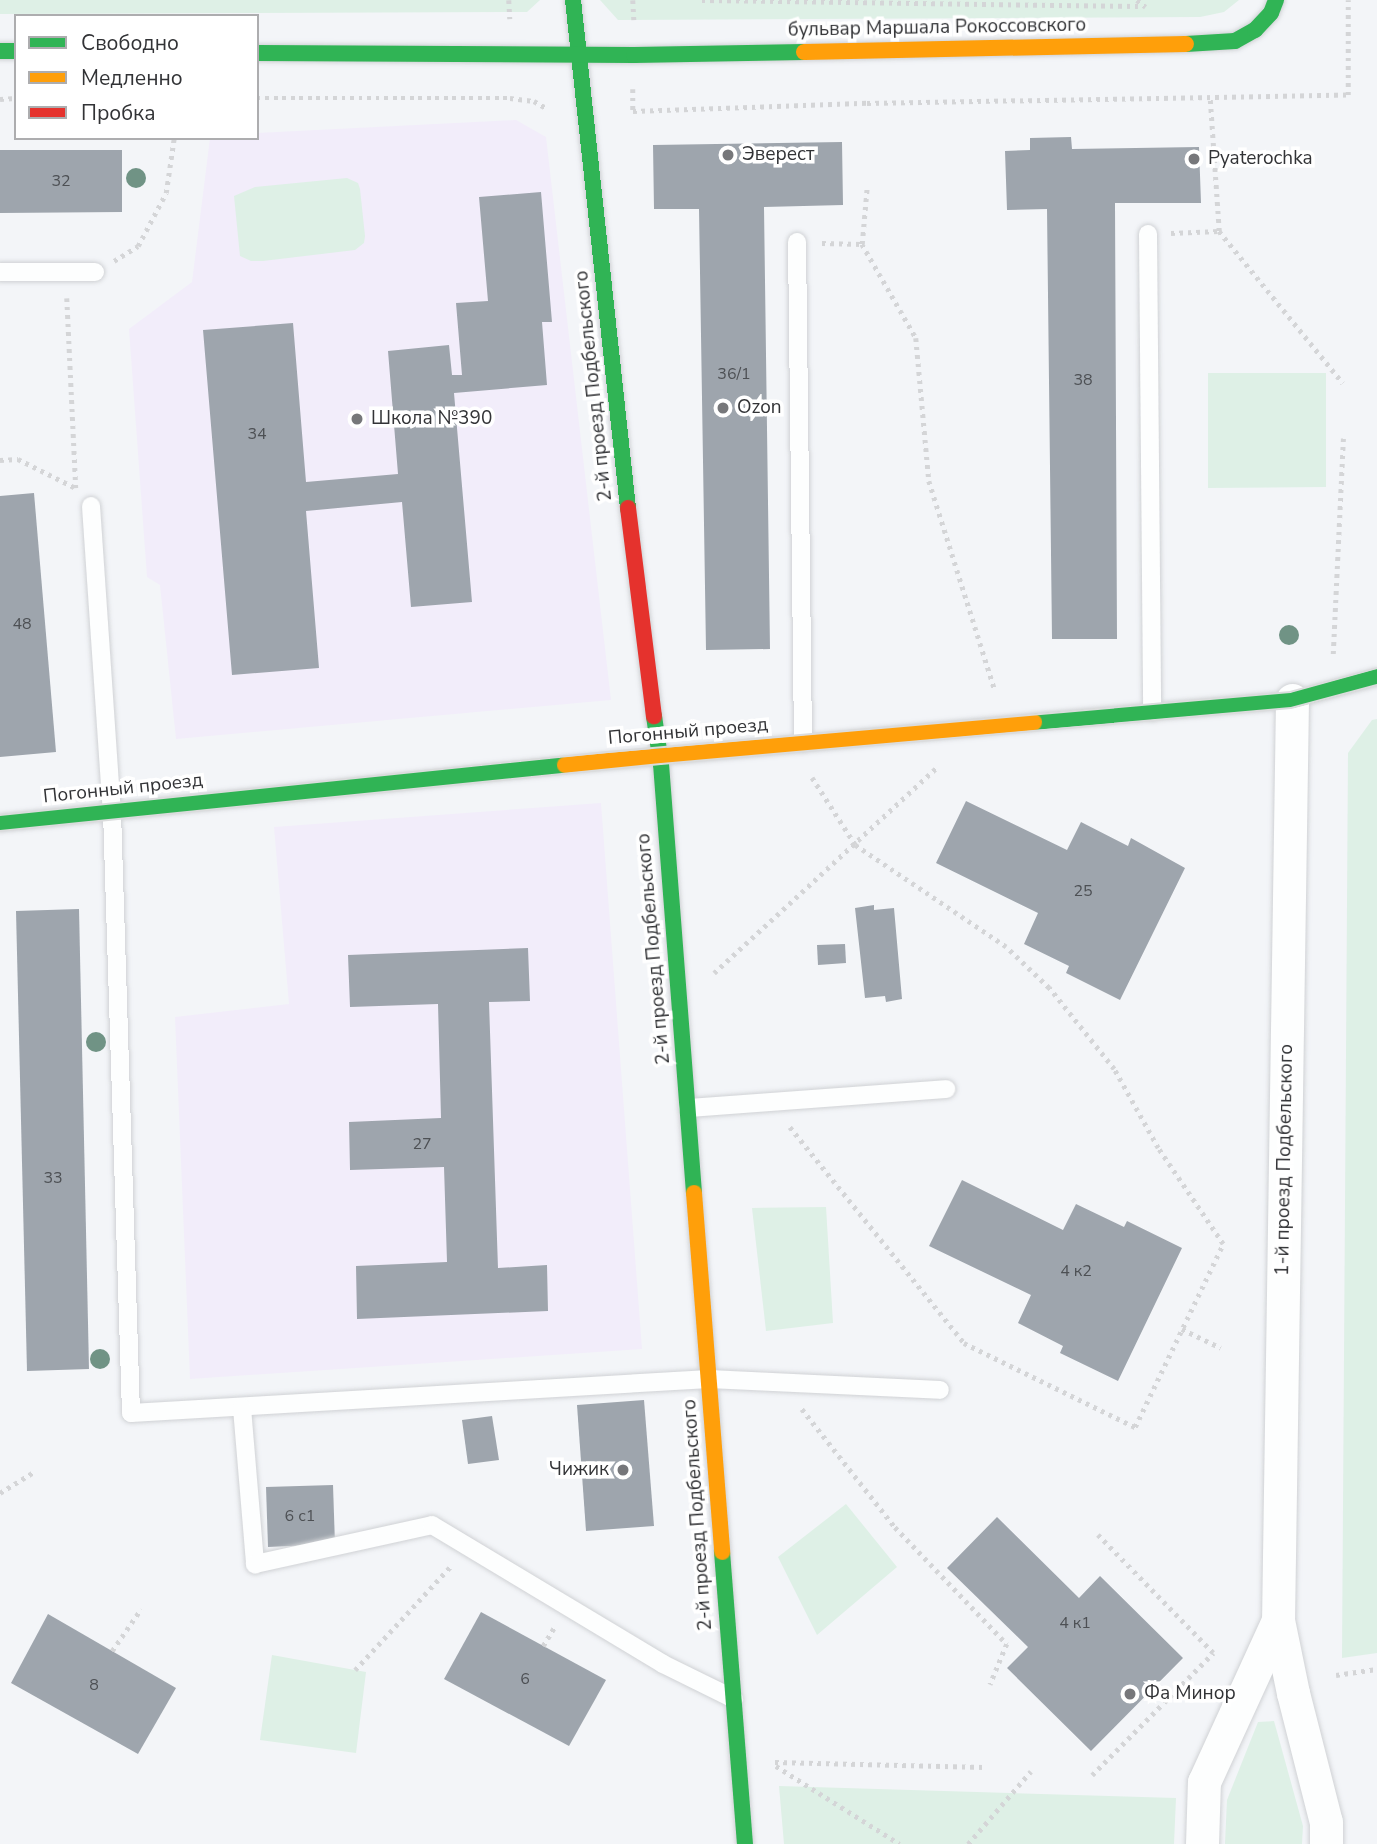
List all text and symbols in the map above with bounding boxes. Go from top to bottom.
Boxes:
legend [14,14,259,140]
street label: бульвар Маршала Рокоссовского [788,14,1086,42]
text: Свободно [81,29,179,57]
text: Медленно [81,64,183,92]
text: Пробка [81,99,155,127]
place label: Эверест [742,144,814,166]
marker: Эверест [720,147,736,163]
place label: Pyaterochka [1208,148,1313,170]
marker: Pyaterochka [1186,151,1202,167]
house number: 32 [51,171,71,191]
street label: 2-й проезд Подбельского [571,269,617,503]
house number: 36/1 [717,364,751,384]
house number: 38 [1073,370,1093,390]
place label: Ozon [737,397,782,419]
marker: Ozon [715,400,731,416]
place label: Школа №390 [371,408,492,430]
marker: Школа №390 [349,411,365,427]
house number: 34 [247,424,267,444]
house number: 48 [12,614,32,634]
street label: Погонный проезд [607,714,769,750]
street label: Погонный проезд [42,769,204,809]
street label: 2-й проезд Подбельского [633,833,675,1065]
house number: 25 [1073,881,1093,901]
street label: 1-й проезд Подбельского [1272,1044,1298,1276]
house number: 27 [412,1134,432,1154]
house number: 33 [43,1168,63,1188]
house number: 4 к2 [1060,1261,1092,1281]
street label: 2-й проезд Подбельского [679,1399,717,1631]
place label: Чижик [549,1459,609,1481]
marker: Чижик [615,1462,631,1478]
house number: 6 с1 [285,1506,315,1526]
house number: 4 к1 [1059,1613,1091,1633]
house number: 6 [520,1669,530,1689]
house number: 8 [89,1675,99,1695]
place label: Фа Минор [1144,1683,1236,1705]
marker: Фа Минор [1122,1686,1138,1702]

